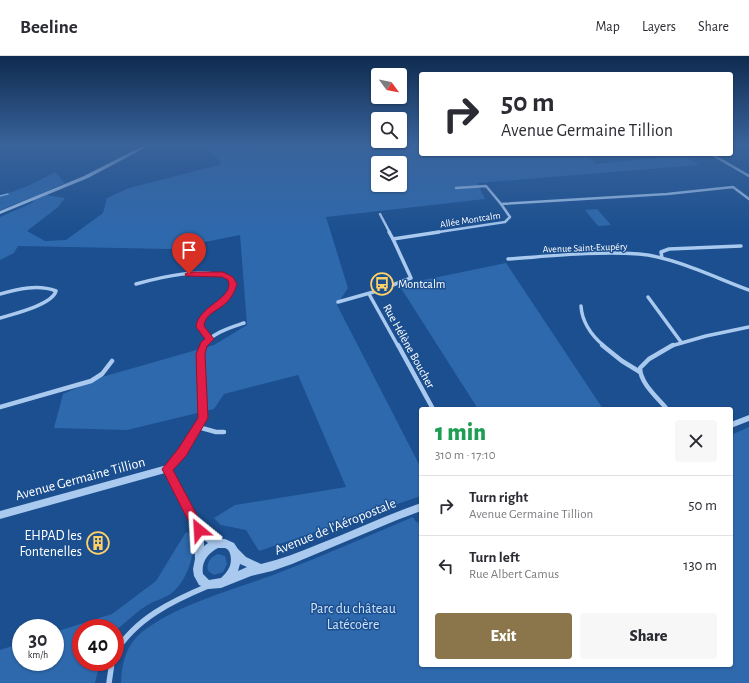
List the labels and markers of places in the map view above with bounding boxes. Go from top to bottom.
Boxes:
pin [172,233,206,274]
bus stop icon: Montcalm [369,271,395,297]
place label: Montcalm [398,278,445,290]
place label: EHPAD les Fontenelles [20,529,82,559]
building icon: EHPAD les Fontenelles [85,530,111,556]

